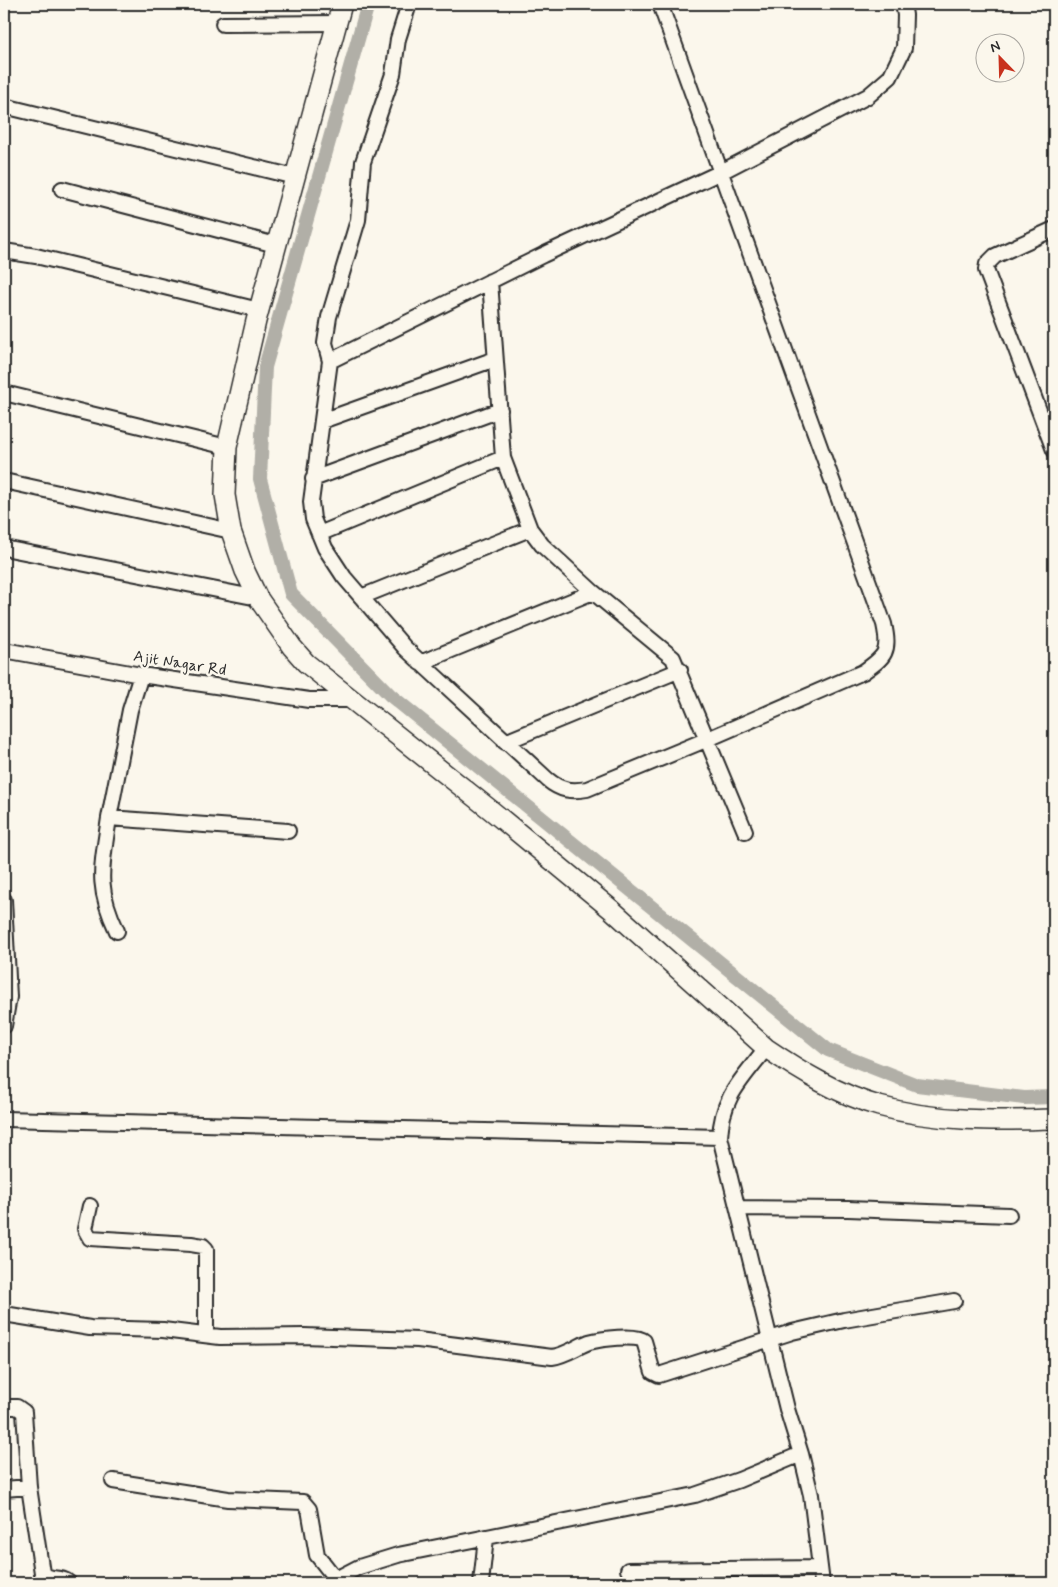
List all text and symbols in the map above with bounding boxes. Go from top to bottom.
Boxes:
north arrow [976,32,1026,82]
text: N [988,37,1003,57]
street label: Ajit Nagar Rd [132,646,228,681]

